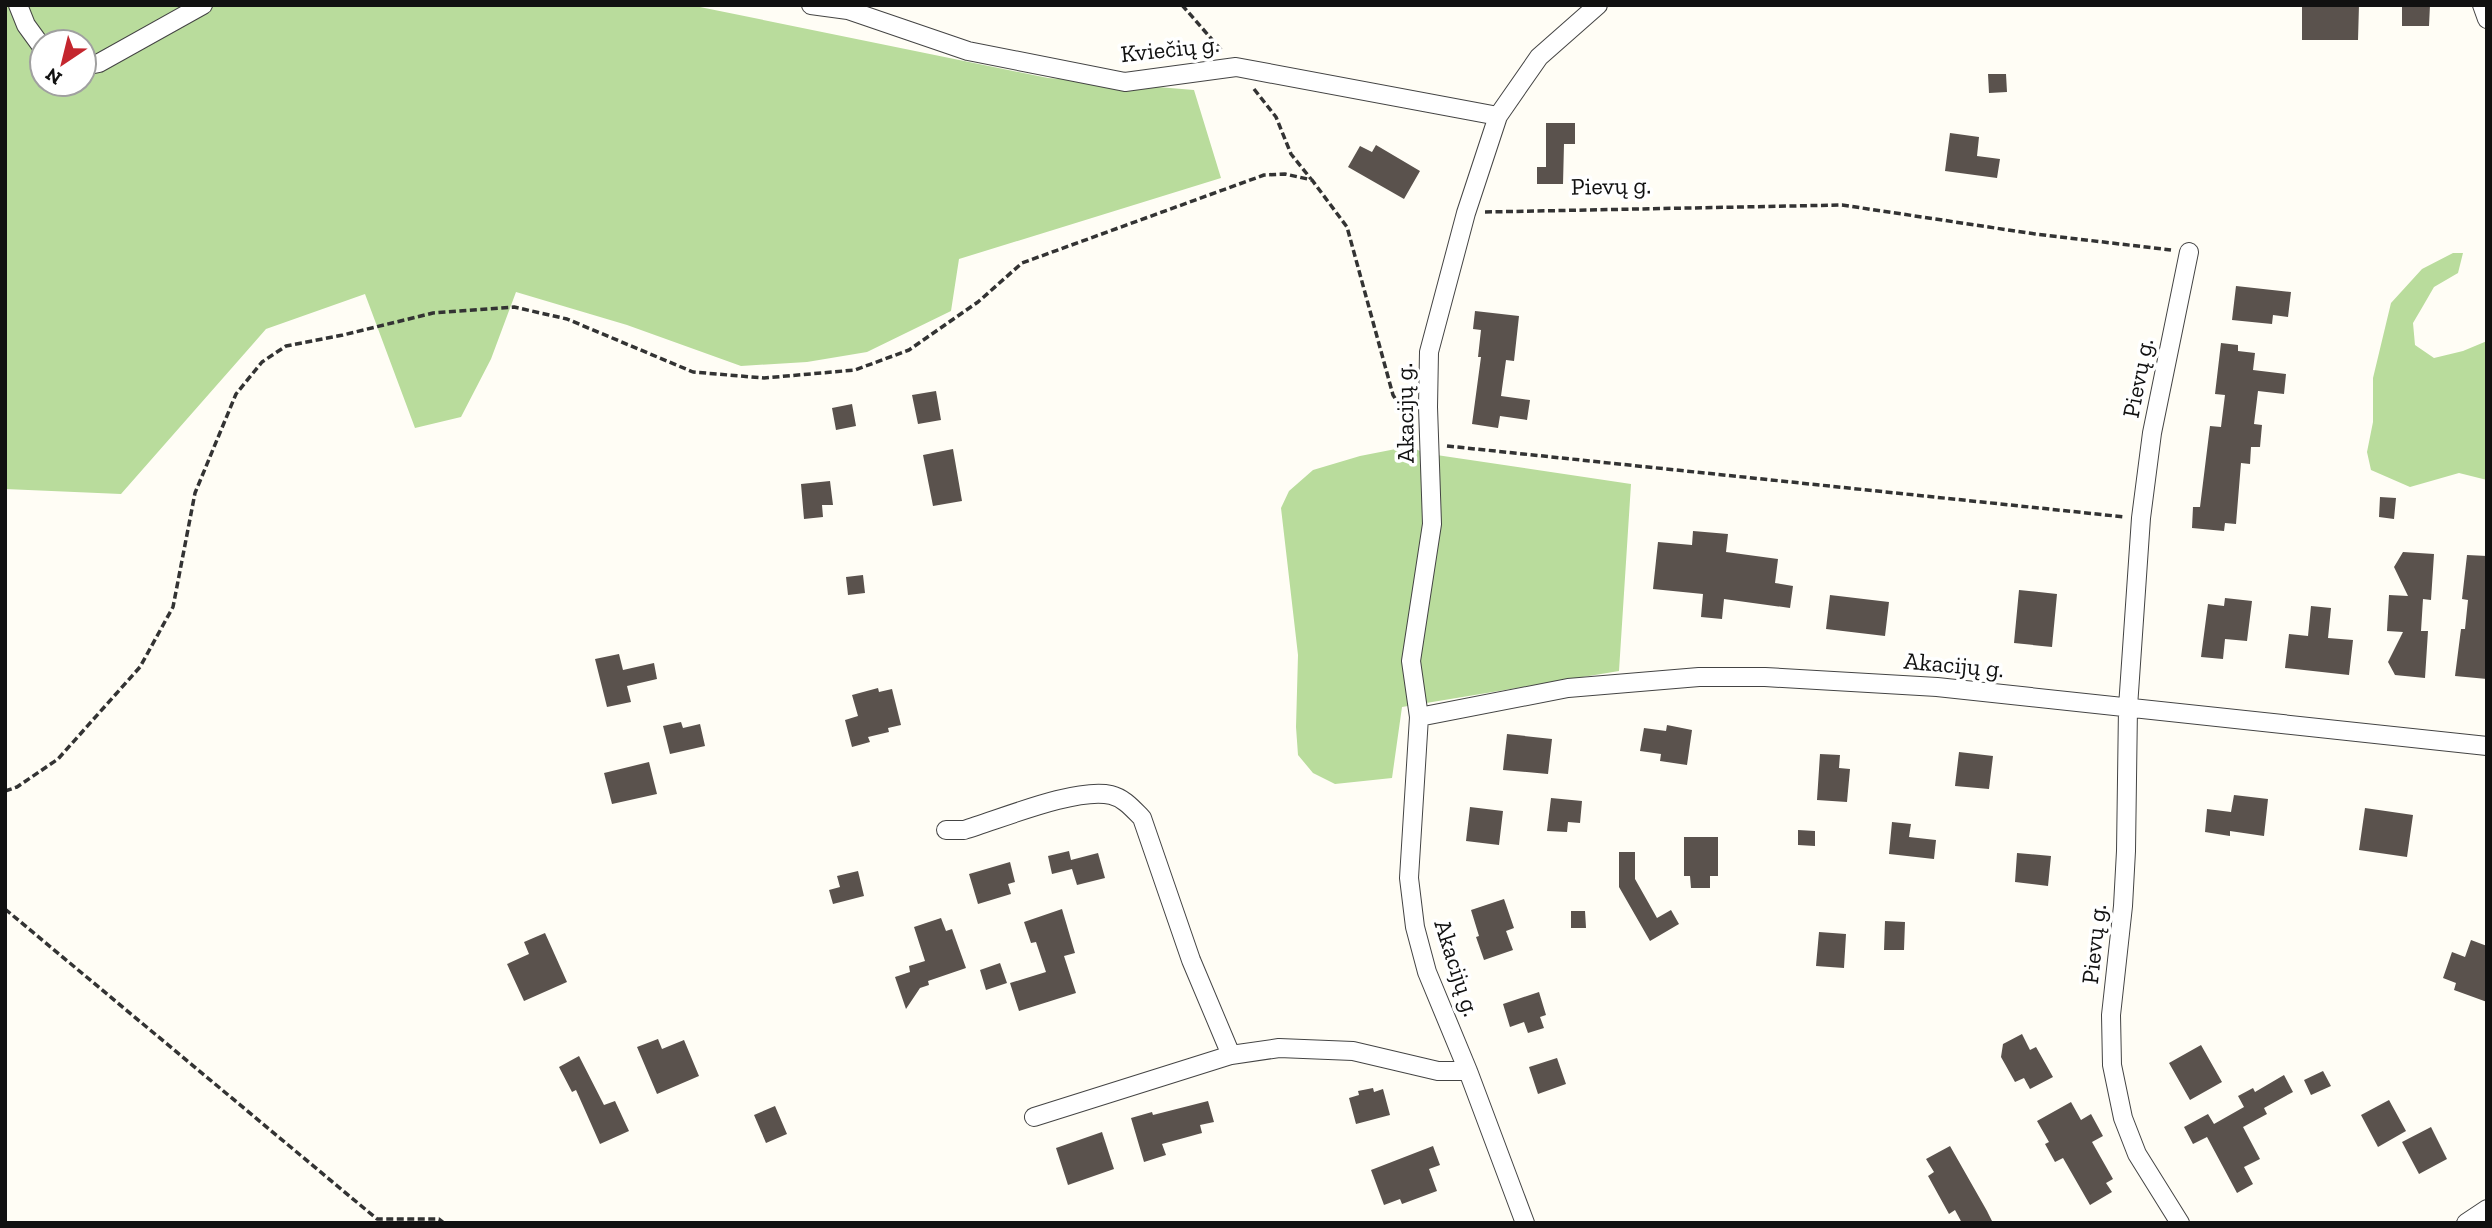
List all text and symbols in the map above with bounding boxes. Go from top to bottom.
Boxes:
north arrow [28,28,98,98]
street label: Kviečių g. [1119,29,1221,68]
text: N [41,63,66,90]
street label: Pievų g. [1571,170,1651,201]
street label: Pievų g. [2116,336,2159,420]
street label: Akacijų g. [1389,363,1420,463]
street label: Akacijų g. [1903,646,2005,683]
street label: Pievų g. [2075,902,2112,985]
street label: Akacijų g. [1428,916,1487,1020]

